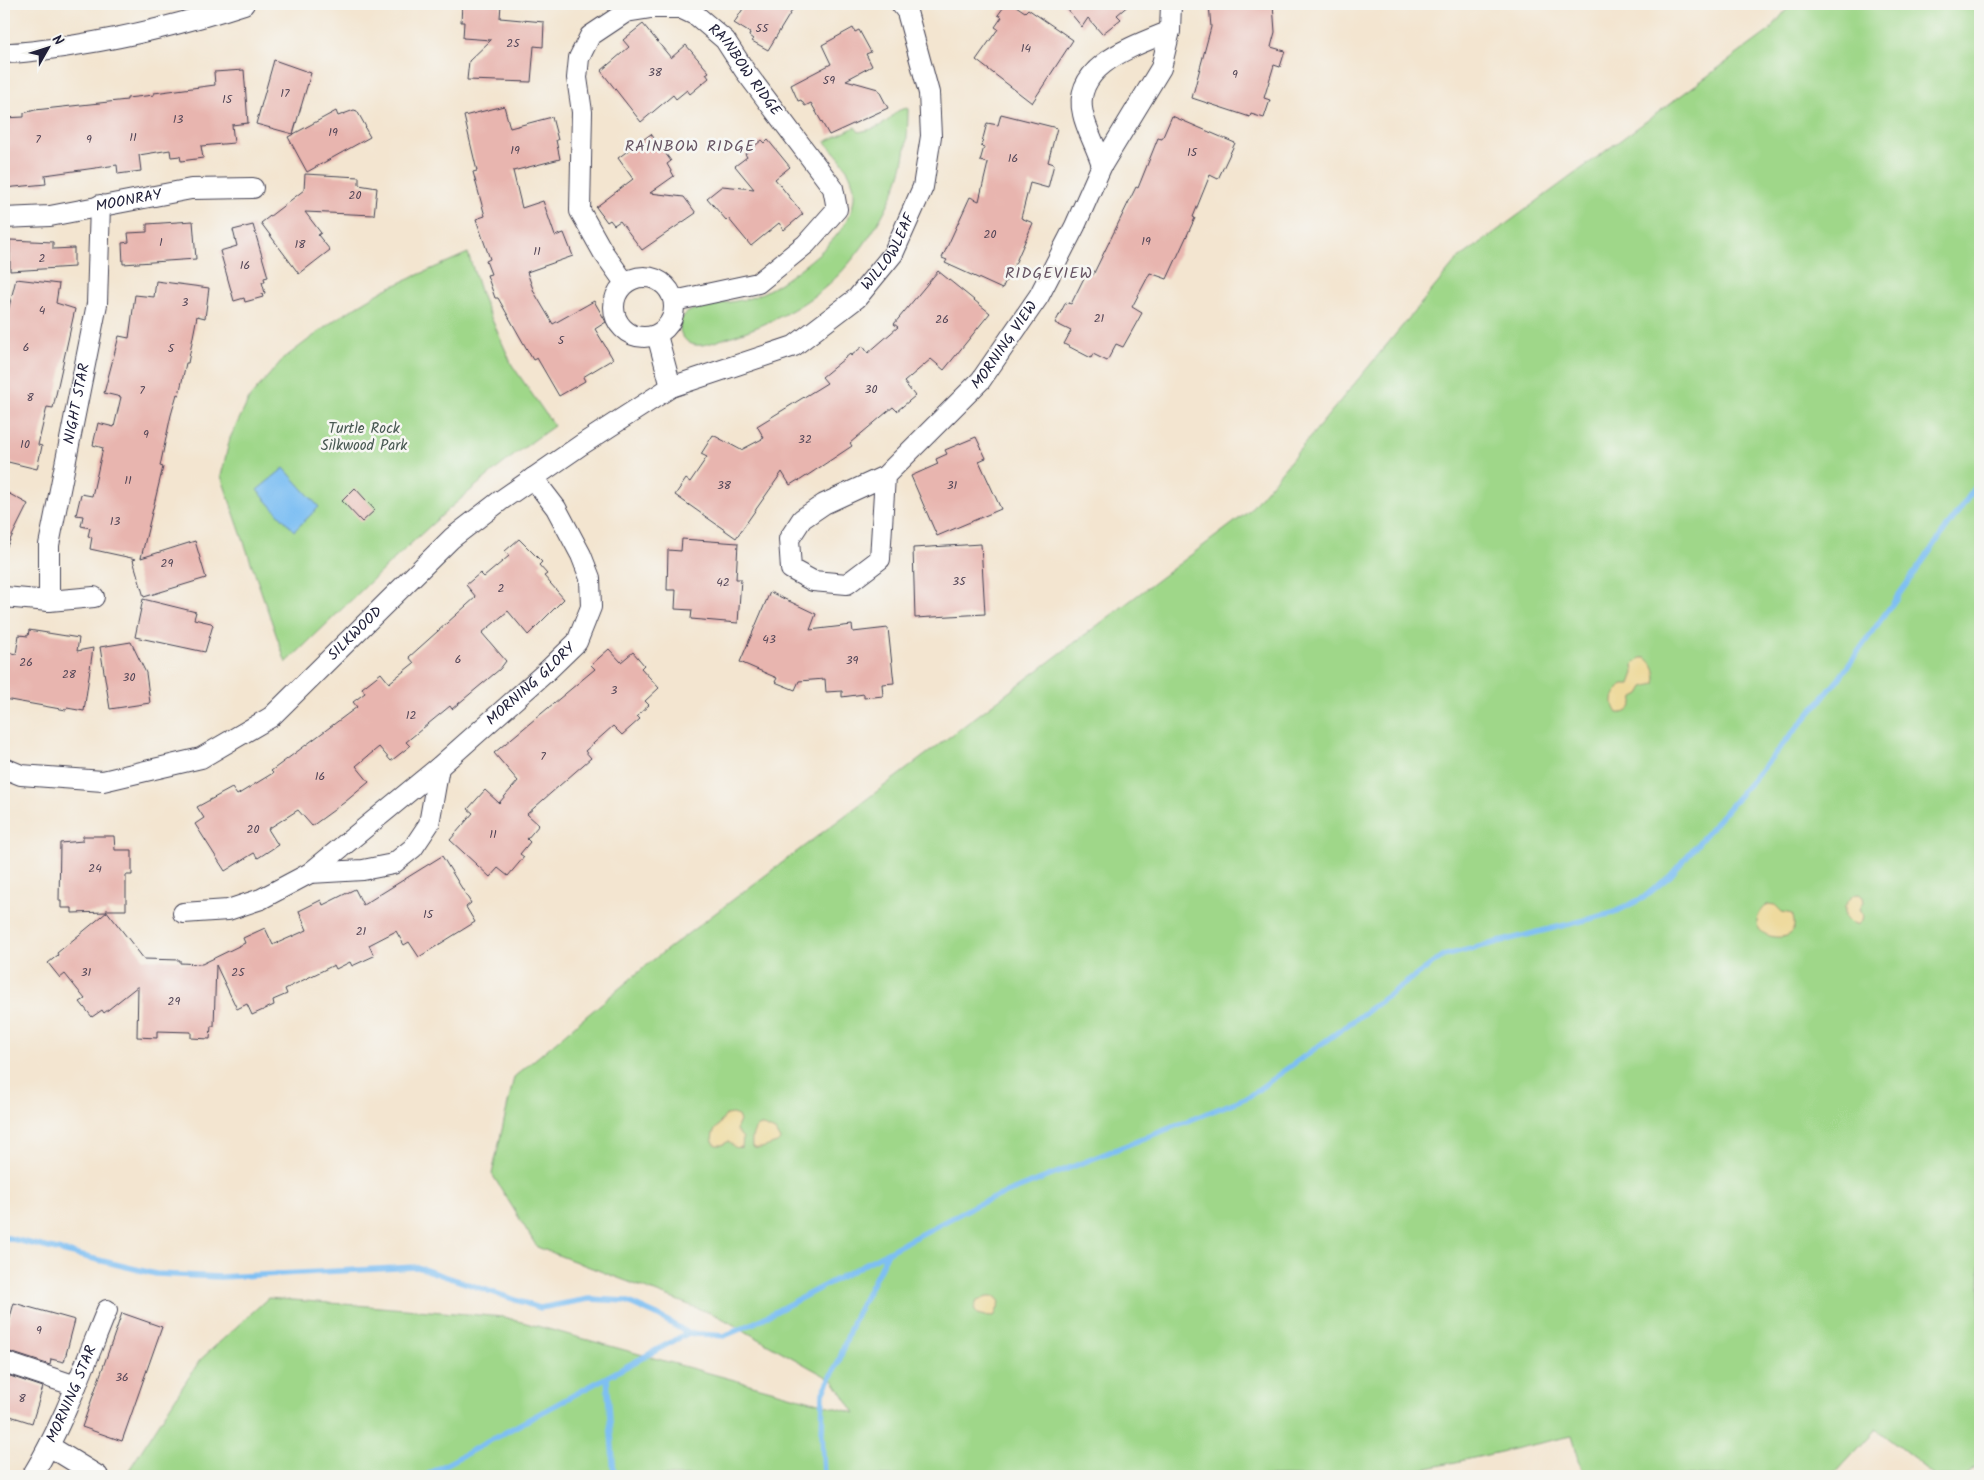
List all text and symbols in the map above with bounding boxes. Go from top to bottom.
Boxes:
street label: RAINBOW RIDGE [702,18,788,122]
house number: 55 [756,19,770,38]
north arrow [22,22,72,72]
text: N [46,30,69,51]
house number: 25 [506,34,521,53]
house number: 14 [1021,39,1032,58]
house number: 38 [648,63,663,82]
house number: 9 [1232,65,1238,84]
house number: 59 [823,71,835,90]
house number: 17 [280,84,290,103]
house number: 15 [222,90,234,109]
house number: 13 [173,110,183,129]
house number: 19 [328,123,338,142]
house number: 11 [129,128,137,147]
house number: 7 [35,130,41,149]
house number: 9 [86,130,92,149]
district label: RAINBOW RIDGE [625,134,755,159]
house number: 19 [510,141,520,160]
house number: 15 [1187,143,1199,162]
house number: 16 [1008,149,1018,168]
street label: MOONRAY [93,183,165,219]
house number: 20 [349,186,361,205]
street label: WILLOWLEAF [855,209,922,296]
house number: 20 [984,225,996,244]
house number: 19 [1141,232,1151,251]
house number: 1 [159,233,163,252]
house number: 18 [295,235,306,254]
house number: 11 [533,242,541,261]
house number: 2 [39,249,46,268]
house number: 16 [240,256,250,275]
district label: RIDGEVIEW [1005,261,1093,286]
house number: 3 [182,293,189,312]
street label: MORNING VIEW [966,296,1044,395]
house number: 4 [39,301,46,320]
house number: 21 [1094,309,1105,328]
house number: 26 [935,310,949,329]
house number: 5 [558,331,566,350]
house number: 6 [23,338,29,357]
house number: 5 [168,339,176,358]
street label: NIGHT STAR [57,361,97,446]
house number: 30 [865,380,877,399]
house number: 7 [139,381,145,400]
house number: 8 [26,388,34,407]
park label: Turtle Rock Silkwood Park [321,417,408,458]
house number: 9 [143,425,149,444]
house number: 32 [798,430,812,449]
house number: 10 [20,435,30,454]
house number: 11 [124,471,132,490]
house number: 38 [717,476,732,495]
house number: 31 [947,476,958,495]
house number: 13 [110,512,120,531]
house number: 29 [161,554,174,573]
house number: 35 [952,572,967,591]
house number: 42 [716,573,730,592]
house number: 2 [498,579,505,598]
street label: SILKWOOD [322,600,389,667]
house number: 43 [762,630,776,649]
street label: MORNING GLORY [481,636,582,732]
house number: 6 [455,650,461,669]
house number: 39 [846,651,858,670]
house number: 26 [19,653,33,672]
house number: 28 [62,665,77,684]
house number: 30 [123,668,135,687]
house number: 3 [611,681,618,700]
house number: 12 [406,706,416,725]
house number: 7 [540,747,546,766]
house number: 16 [315,767,325,786]
house number: 20 [247,820,259,839]
house number: 11 [489,825,497,844]
house number: 24 [88,859,102,878]
house number: 15 [423,905,435,924]
house number: 21 [356,922,367,941]
house number: 31 [81,963,92,982]
house number: 25 [231,963,246,982]
house number: 29 [168,992,181,1011]
house number: 9 [36,1321,42,1340]
street label: MORNING STAR [40,1342,104,1447]
house number: 36 [115,1368,129,1387]
house number: 8 [18,1389,26,1408]

